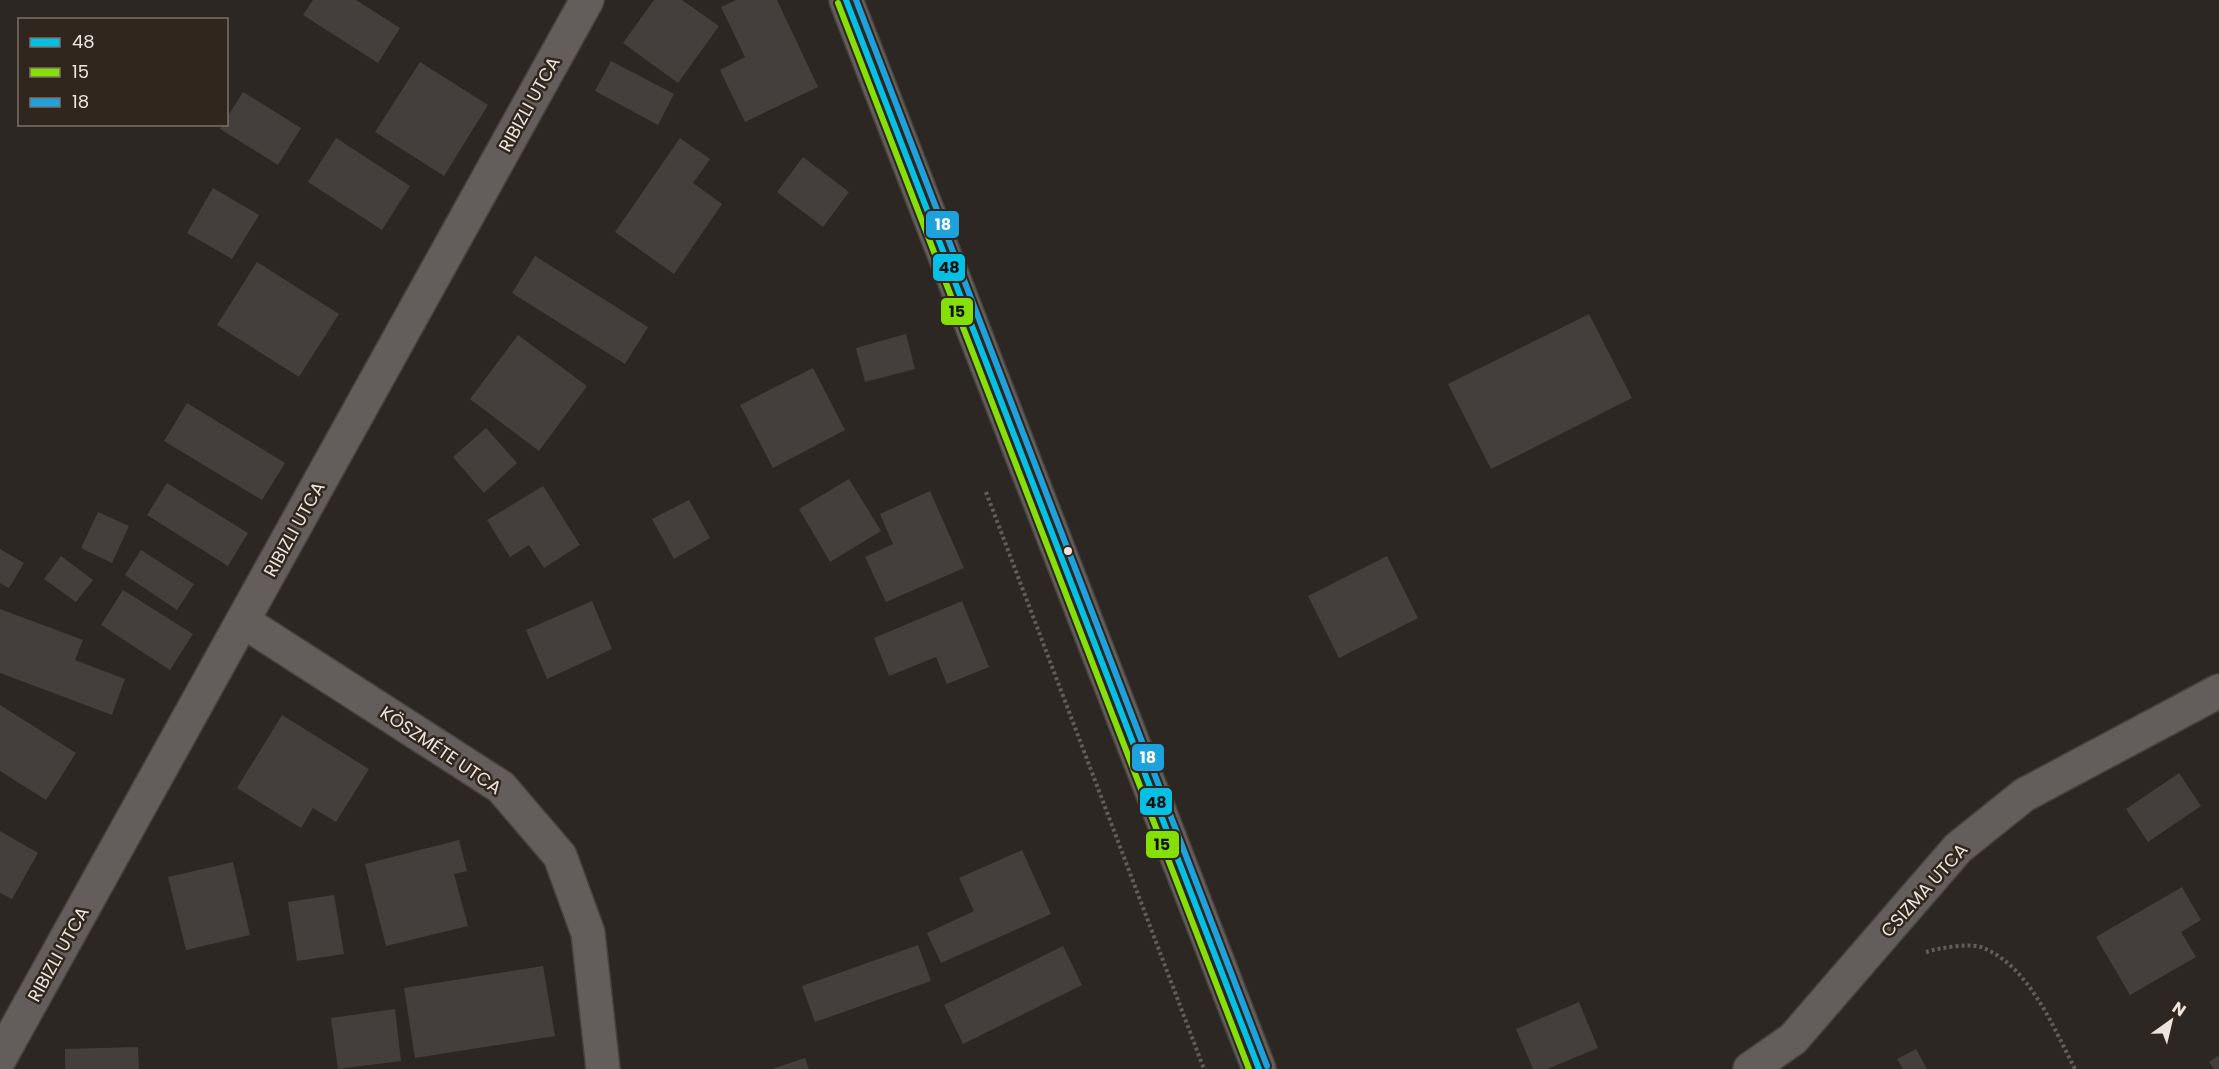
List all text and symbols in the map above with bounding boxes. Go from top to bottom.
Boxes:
legend [18,18,228,126]
text: 48 [72,29,95,54]
street label: RIBIZLI UTCA [492,52,566,156]
text: 15 [72,59,89,84]
text: 18 [72,89,89,114]
line badge: 18 [925,210,960,239]
text: 18 [935,213,951,236]
line badge: 48 [932,253,966,282]
text: 48 [938,256,960,279]
line badge: 15 [940,297,974,326]
text: 15 [949,300,965,323]
street label: RIBIZLI UTCA [257,477,331,581]
unlabelled marker [1062,545,1074,557]
street label: KÖSZMÉTE UTCA [375,700,507,800]
line badge: 18 [1131,743,1165,772]
text: 18 [1140,746,1156,769]
line badge: 48 [1139,787,1173,816]
text: 48 [1145,791,1167,814]
line badge: 15 [1145,830,1180,859]
text: 15 [1154,833,1170,856]
street label: CSIZMA UTCA [1875,837,1973,943]
street label: RIBIZLI UTCA [21,902,95,1006]
north arrow [2141,991,2201,1051]
text: N [2168,996,2191,1022]

